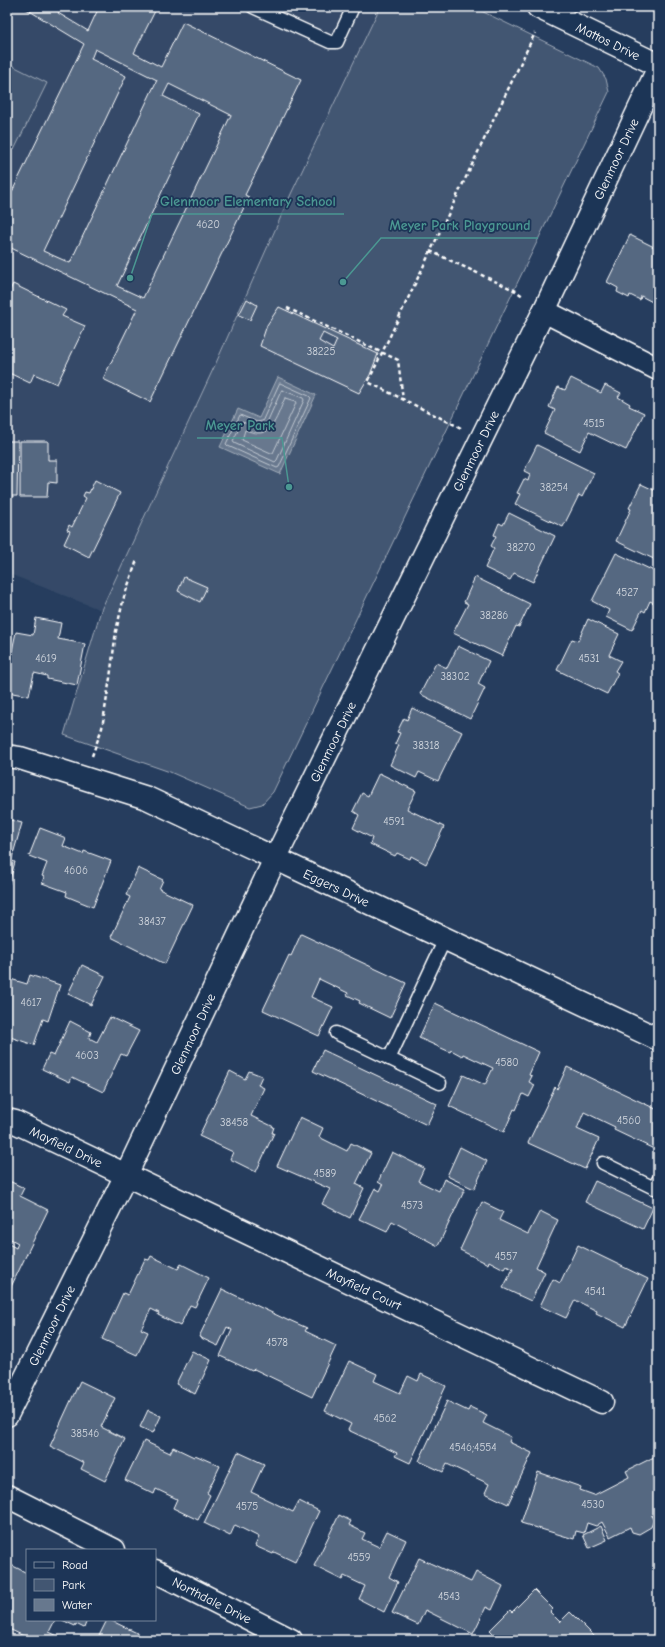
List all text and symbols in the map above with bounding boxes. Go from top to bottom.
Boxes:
street label: Mattos Drive [574,19,643,63]
street label: Glenmoor Drive [590,115,641,202]
callout: Glenmoor Elementary School [152,188,344,214]
text: Glenmoor Elementary School [160,193,336,210]
callout: Meyer Park Playground [381,212,538,238]
text: Meyer Park Playground [390,217,530,234]
house number: 4620 [196,218,220,231]
house number: 38225 [307,345,335,358]
street label: Glenmoor Drive [449,408,502,494]
callout: Meyer Park [197,412,282,438]
text: Meyer Park [205,417,275,434]
house number: 4515 [583,417,605,430]
house number: 38254 [540,481,568,494]
house number: 38270 [507,541,535,554]
house number: 4527 [616,586,638,599]
house number: 38286 [480,609,508,622]
house number: 4619 [35,652,57,665]
house number: 4531 [578,652,600,665]
house number: 38302 [440,670,470,683]
street label: Glenmoor Drive [307,698,359,784]
house number: 38318 [413,739,440,752]
house number: 4591 [383,815,405,828]
house number: 4606 [64,864,88,877]
street label: Eggers Drive [301,866,372,910]
house number: 38437 [138,915,166,928]
street label: Glenmoor Drive [167,990,218,1077]
house number: 4617 [21,996,41,1009]
house number: 4603 [75,1049,99,1062]
house number: 4580 [495,1056,519,1069]
house number: 4560 [617,1114,641,1127]
house number: 38458 [220,1116,248,1129]
street label: Mayfield Drive [27,1123,105,1170]
house number: 4589 [314,1167,337,1180]
house number: 4573 [401,1199,423,1212]
house number: 4557 [495,1250,517,1263]
street label: Mayfield Court [324,1264,405,1313]
street label: Glenmoor Drive [25,1282,78,1368]
house number: 4541 [585,1285,605,1298]
house number: 4578 [266,1336,288,1349]
house number: 4562 [373,1412,397,1425]
house number: 38546 [71,1427,99,1440]
house number: 4546;4554 [449,1441,497,1454]
house number: 4530 [581,1498,605,1511]
house number: 4575 [236,1500,258,1513]
legend [26,1549,156,1621]
house number: 4559 [347,1551,371,1564]
text: Road [62,1558,88,1572]
street label: Northdale Drive [170,1574,255,1626]
text: Park [62,1578,85,1592]
house number: 4543 [438,1590,460,1603]
text: Water [62,1598,92,1612]

